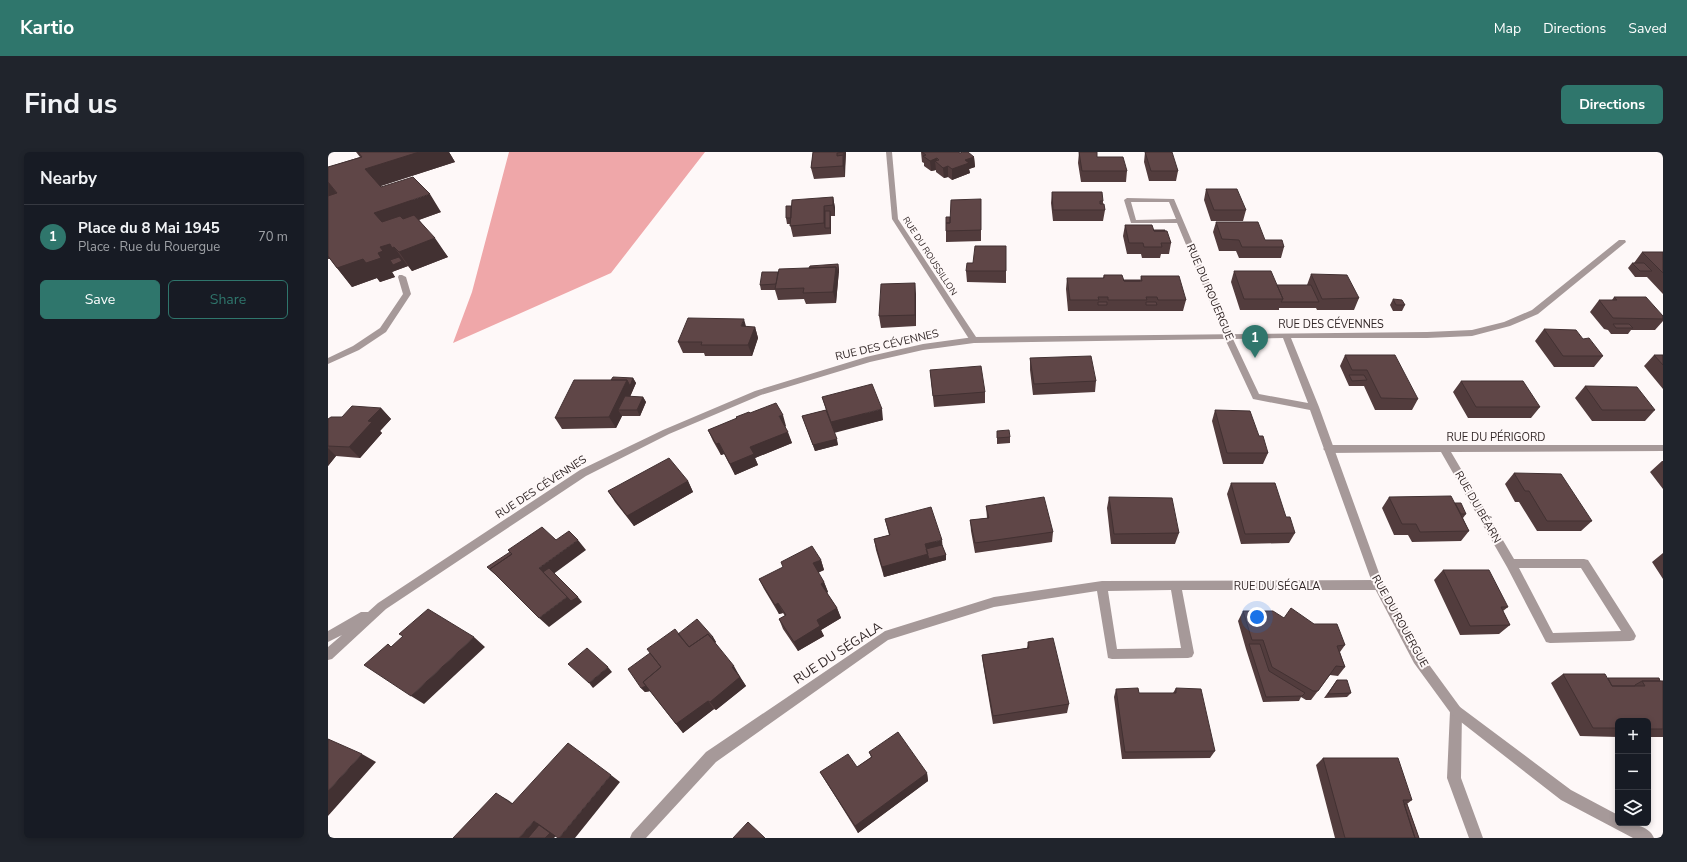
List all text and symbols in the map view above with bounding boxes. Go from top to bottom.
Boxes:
text: Kartio [20,15,74,41]
text: Map [1494,19,1521,38]
text: Directions [1543,19,1606,38]
text: Saved [1628,19,1667,38]
text: Find us [24,85,118,123]
button: Directions [1561,85,1663,124]
text: Nearby [40,167,97,190]
street label: RUE DU ROUSSILLON [900,214,960,298]
text: Place du 8 Mai 1945 [78,218,220,238]
text: 1 [49,228,57,246]
text: 70 m [258,228,288,246]
text: Place · Rue du Rouergue [78,238,220,256]
street label: RUE DU ROUERGUE [1183,241,1237,343]
button: Save [40,280,160,319]
button: Share [168,280,288,319]
street label: RUE DES CÉVENNES [1278,316,1384,332]
street label: RUE DES CÉVENNES [834,325,940,364]
pin: 1 [1242,325,1268,358]
street label: RUE DU PÉRIGORD [1446,429,1546,445]
street label: RUE DES CÉVENNES [492,451,590,522]
street label: RUE DU BÉARN [1451,468,1506,546]
street label: RUE DU ROUERGUE [1368,572,1432,670]
street label: RUE DU SÉGALA [1234,578,1320,594]
your location [1247,607,1267,627]
street label: RUE DU SÉGALA [790,616,886,688]
map controls [1615,718,1651,826]
button: + [1615,718,1651,754]
button: − [1615,754,1651,790]
button: layers [1615,790,1651,826]

